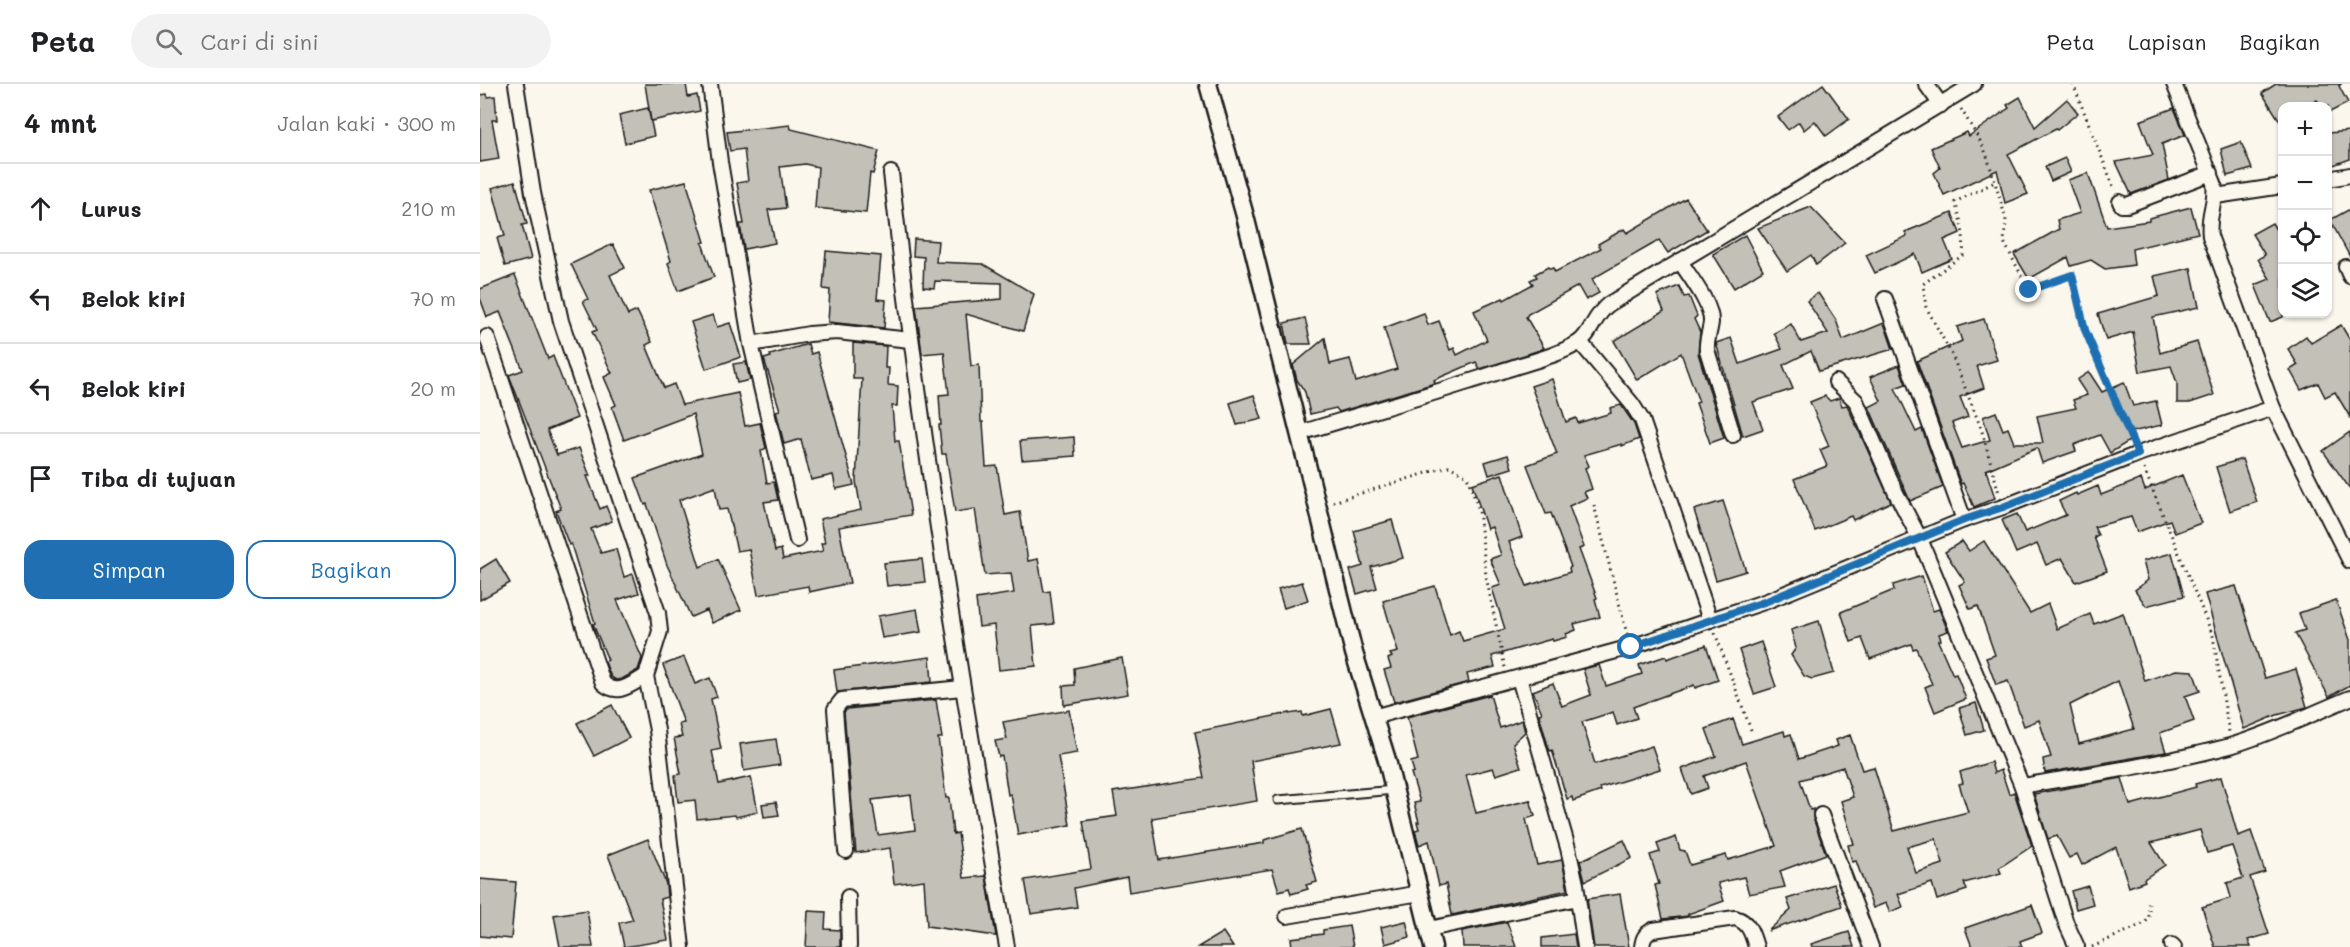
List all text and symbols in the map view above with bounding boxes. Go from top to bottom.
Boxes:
search box [131,14,551,68]
text: Peta [30,23,95,59]
icon: search [152,25,185,58]
text: Cari di sini [200,27,319,56]
text: Peta [2047,28,2095,55]
text: Lapisan [2128,28,2206,55]
text: Bagikan [2239,28,2320,55]
map controls [2278,102,2332,318]
button: + [2278,102,2332,156]
text: 4 mnt [24,106,97,140]
text: Jalan kaki · 300 m [278,110,456,136]
button: − [2278,156,2332,210]
icon: ahead [24,192,57,225]
text: Lurus [81,194,142,223]
text: 210 m [401,195,456,221]
button: locate [2278,210,2332,264]
button: layers [2278,264,2332,318]
route end [2015,276,2041,302]
icon: left [24,282,57,315]
text: Belok kiri [81,284,186,313]
text: 70 m [410,285,456,311]
icon: left [24,372,57,405]
text: Belok kiri [81,374,186,403]
text: 20 m [410,375,456,401]
icon: arrive [24,462,57,495]
text: Tiba di tujuan [81,464,236,493]
button: Simpan [24,540,234,599]
button: Bagikan [246,540,456,599]
route start [1617,633,1643,659]

